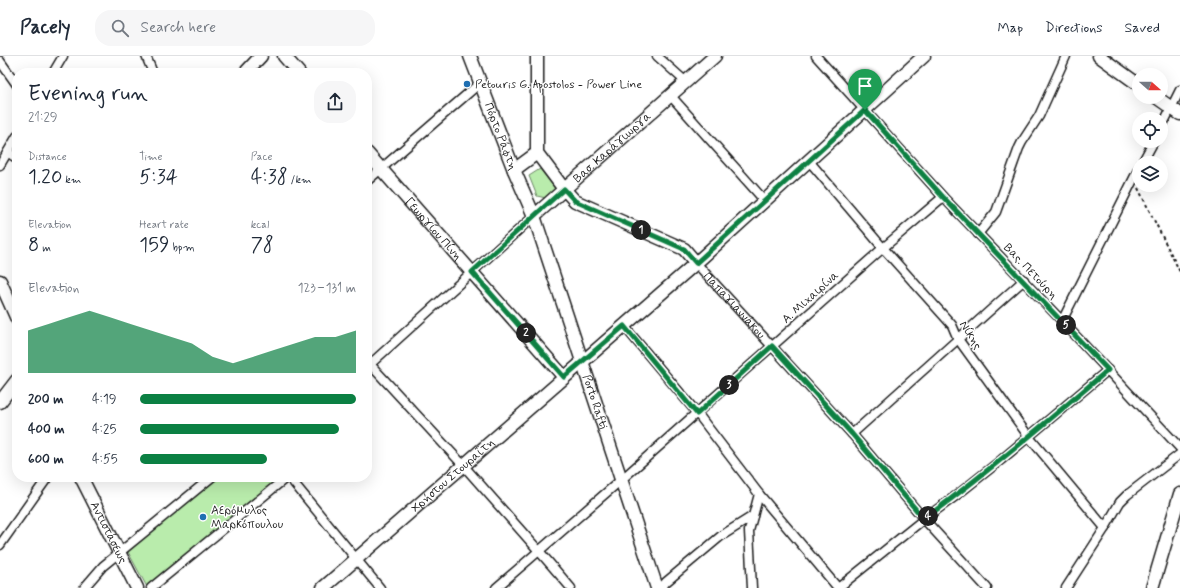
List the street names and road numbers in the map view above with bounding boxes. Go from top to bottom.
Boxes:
street label: Πόρτο Ράφτη [480,100,520,173]
street label: Βασ. Καράγιωργα [570,109,655,187]
street label: Γεωργίου Πίνη [401,194,465,265]
street label: Βας. Πετούρη [1000,240,1061,303]
street label: Α. Μιχαιρίνα [779,268,843,327]
street label: Παπαγιαννάκου [699,269,769,343]
street label: Νίκης [955,318,985,353]
street label: Porto Rafti [578,373,611,432]
street label: Χρήστου Στουραΐτη [408,435,499,517]
street label: Αντιστάσεως [86,499,130,566]

